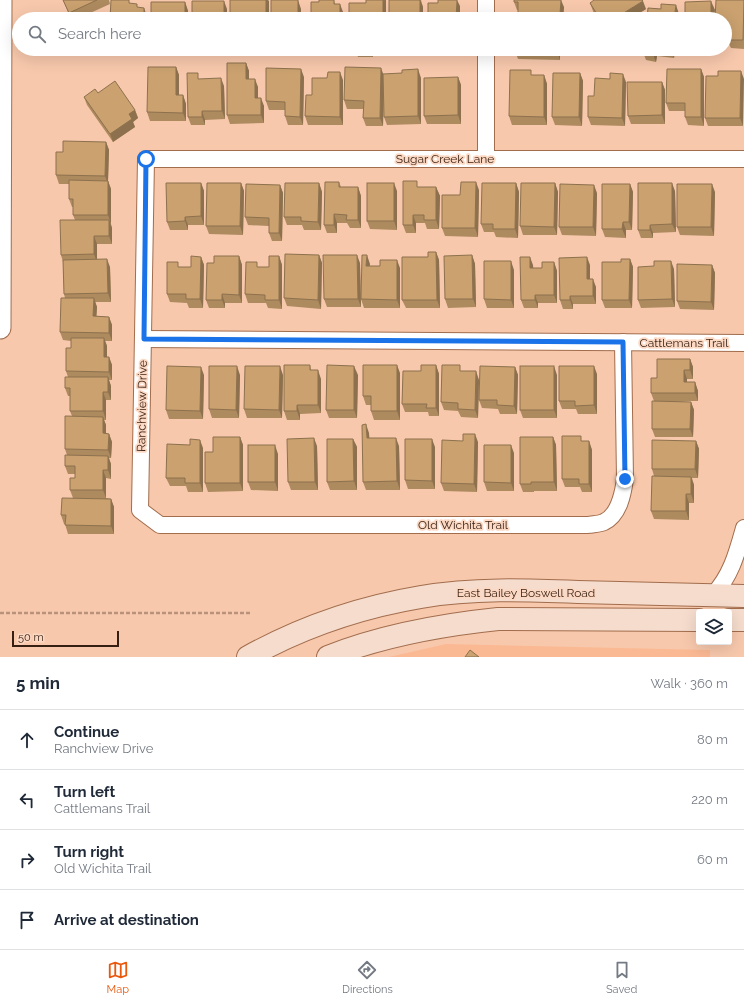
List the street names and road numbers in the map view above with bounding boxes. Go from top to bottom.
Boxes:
street label: Sugar Creek Lane [396,152,494,166]
street label: Cattlemans Trail [640,336,729,350]
street label: Ranchview Drive [134,360,150,452]
street label: Old Wichita Trail [418,518,509,532]
street label: East Bailey Boswell Road [457,586,595,600]

